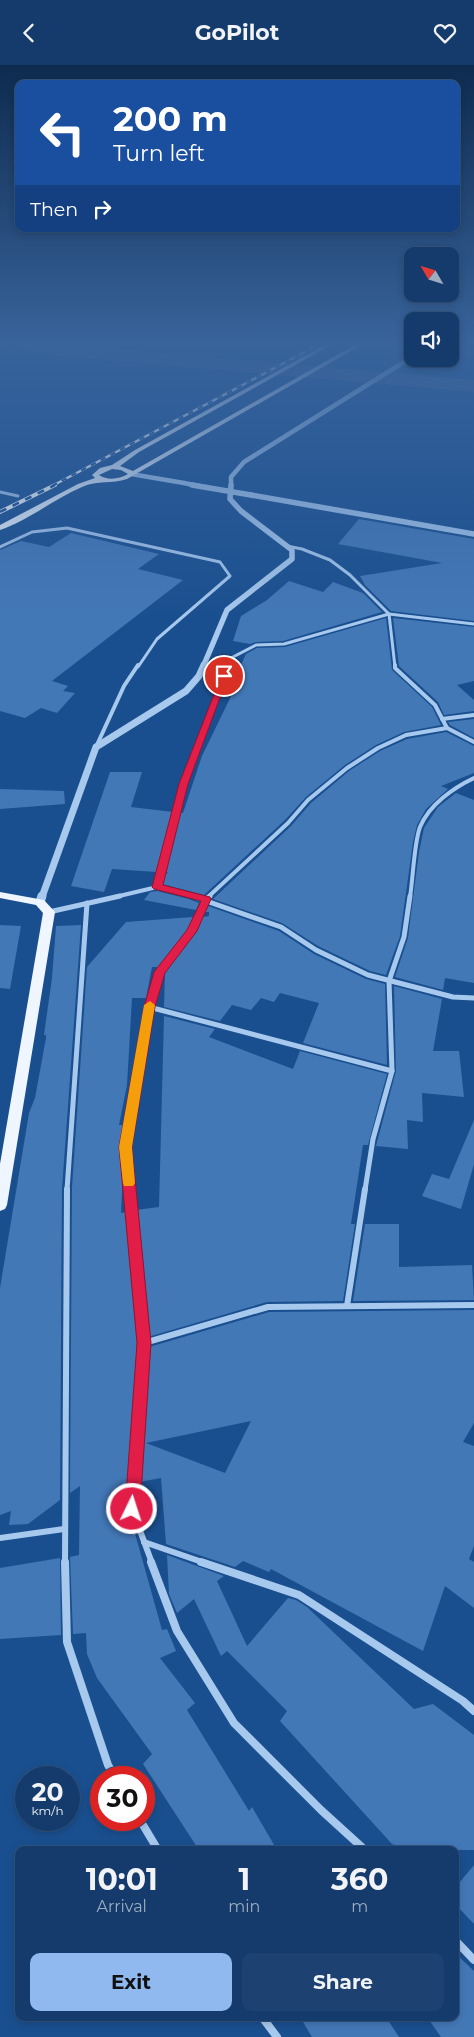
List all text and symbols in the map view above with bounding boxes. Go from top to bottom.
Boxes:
icon: back [15,19,43,47]
text: GoPilot [195,19,279,46]
icon: heart [431,19,459,47]
text: 200 m [113,97,228,140]
icon: left [30,100,95,165]
text: Turn left [113,140,205,167]
icon: right [88,195,116,223]
text: Then [30,198,78,221]
north arrow [404,247,459,303]
map controls [404,247,459,367]
button: sound [404,312,459,367]
pin [203,655,245,697]
icon: arrive [210,662,238,690]
position arrow [105,1482,157,1534]
speed limit sign: 30 [90,1766,155,1831]
text: 20 [32,1777,63,1807]
text: km/h [31,1803,64,1818]
text: 10:01 [86,1861,158,1898]
text: 1 [239,1861,250,1898]
text: 360 [331,1861,388,1898]
text: Arrival [96,1897,147,1916]
text: min [228,1897,260,1916]
text: m [351,1897,368,1916]
button: Exit [30,1953,232,2011]
button: Share [242,1953,444,2011]

